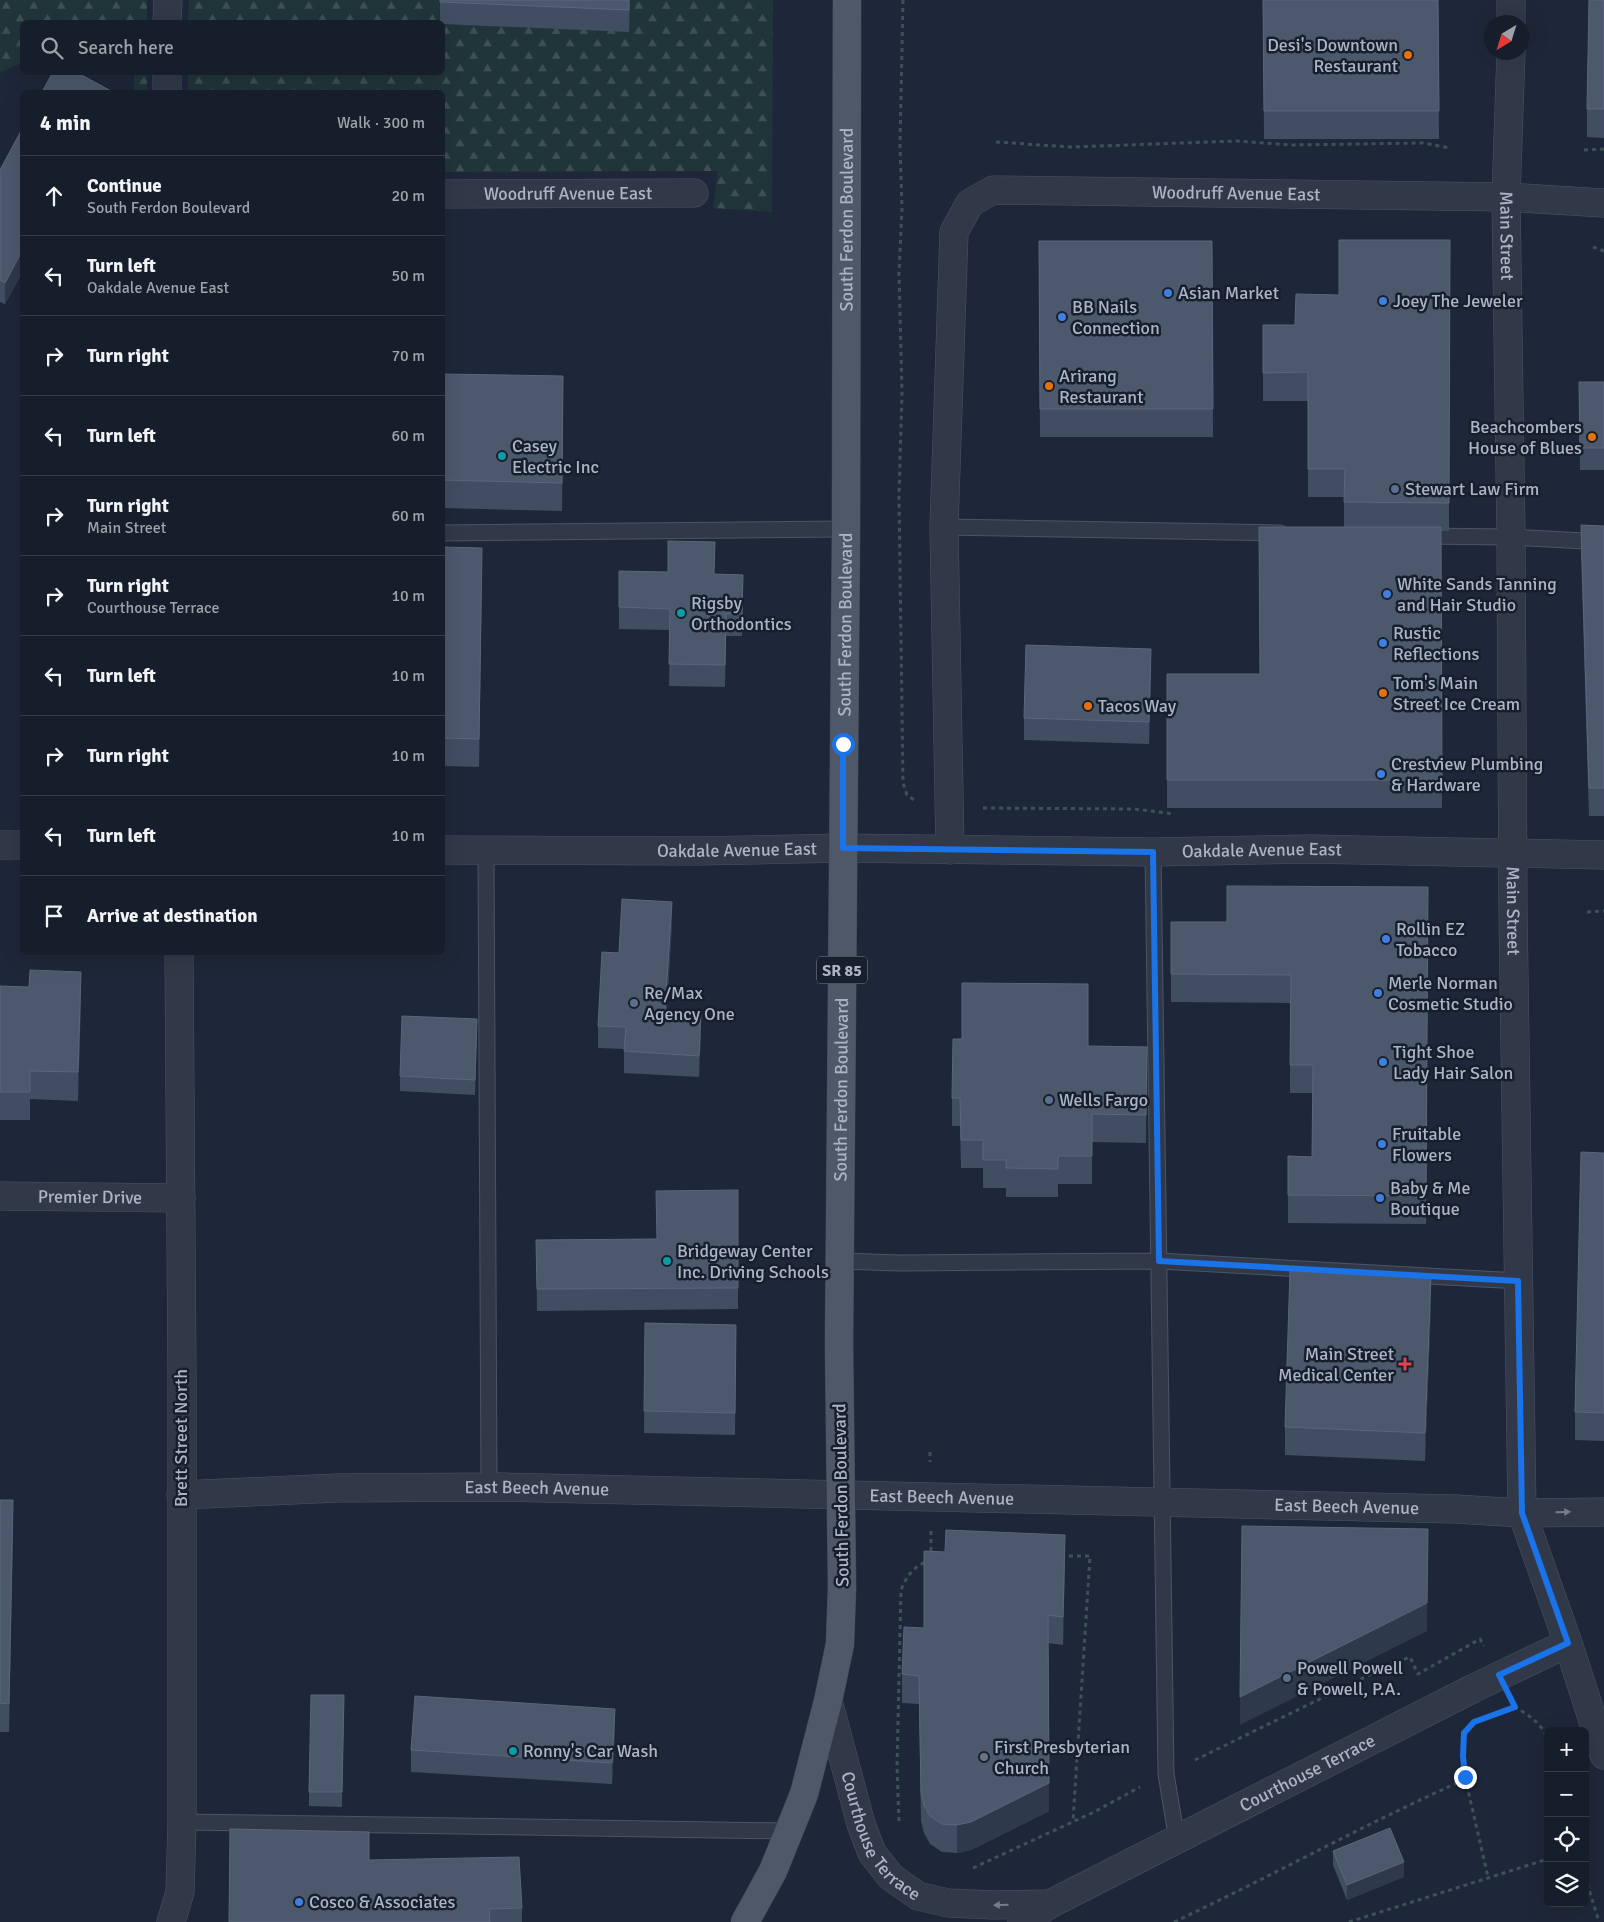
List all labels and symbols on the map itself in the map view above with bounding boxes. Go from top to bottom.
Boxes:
north arrow [1484,15,1529,60]
place label: Desi's Downtown Restaurant [1267,34,1398,77]
marker: Desi's Downtown Restaurant [1402,49,1414,61]
street label: South Ferdon Boulevard [835,128,858,311]
street label: Woodruff Avenue East [1152,181,1321,205]
street label: Woodruff Avenue East [484,182,652,205]
street label: Main Street [1495,191,1518,281]
place label: Asian Market [1178,282,1279,304]
marker: Asian Market [1162,287,1174,299]
place label: Joey The Jeweler [1393,290,1523,312]
marker: Joey The Jeweler [1377,295,1389,307]
place label: BB Nails Connection [1072,296,1160,339]
marker: BB Nails Connection [1056,311,1068,323]
place label: Arirang Restaurant [1059,365,1143,408]
marker: Arirang Restaurant [1043,380,1055,392]
place label: Beachcombers House of Blues [1468,416,1582,459]
marker: Beachcombers House of Blues [1586,431,1598,443]
place label: Casey Electric Inc [512,435,599,478]
marker: Casey Electric Inc [496,450,508,462]
place label: Stewart Law Firm [1405,478,1539,500]
marker: Stewart Law Firm [1389,483,1401,495]
street label: South Ferdon Boulevard [833,533,857,717]
place label: White Sands Tanning and Hair Studio [1397,573,1557,616]
marker: White Sands Tanning and Hair Studio [1381,588,1393,600]
place label: Rigsby Orthodontics [691,592,792,635]
marker: Rigsby Orthodontics [675,607,687,619]
place label: Rustic Reflections [1393,622,1480,665]
marker: Rustic Reflections [1377,637,1389,649]
place label: Tom's Main Street Ice Cream [1393,672,1520,715]
marker: Tom's Main Street Ice Cream [1377,687,1389,699]
place label: Tacos Way [1098,695,1177,717]
marker: Tacos Way [1082,700,1094,712]
route start [832,733,855,756]
place label: Crestview Plumbing & Hardware [1391,753,1543,796]
marker: Crestview Plumbing & Hardware [1375,768,1387,780]
street label: Oakdale Avenue East [657,838,817,862]
street label: Oakdale Avenue East [1182,838,1342,862]
street label: Main Street [1502,866,1525,956]
place label: Rollin EZ Tobacco [1396,918,1465,961]
marker: Rollin EZ Tobacco [1380,933,1392,945]
road number: SR 85 [817,956,867,984]
place label: Merle Norman Cosmetic Studio [1388,972,1513,1015]
place label: Re/Max Agency One [644,982,735,1025]
marker: Merle Norman Cosmetic Studio [1372,987,1384,999]
marker: Re/Max Agency One [628,997,640,1009]
street label: South Ferdon Boulevard [829,998,853,1182]
place label: Tight Shoe Lady Hair Salon [1393,1041,1513,1084]
marker: Tight Shoe Lady Hair Salon [1377,1056,1389,1068]
place label: Wells Fargo [1059,1089,1148,1111]
marker: Wells Fargo [1043,1094,1055,1106]
place label: Fruitable Flowers [1392,1123,1461,1166]
marker: Fruitable Flowers [1376,1138,1388,1150]
place label: Baby & Me Boutique [1390,1177,1471,1220]
street label: Premier Drive [38,1185,142,1209]
marker: Baby & Me Boutique [1374,1192,1386,1204]
place label: Bridgeway Center Inc. Driving Schools [677,1240,829,1283]
marker: Bridgeway Center Inc. Driving Schools [661,1255,673,1267]
place label: Main Street Medical Center [1278,1343,1394,1386]
marker: Main Street Medical Center [1398,1357,1412,1371]
street label: Brett Street North [170,1369,192,1507]
street label: South Ferdon Boulevard [828,1403,854,1587]
street label: East Beech Avenue [464,1476,610,1500]
street label: East Beech Avenue [869,1484,1014,1510]
street label: East Beech Avenue [1274,1494,1419,1519]
one-way arrow [1555,1508,1571,1516]
place label: Powell Powell & Powell, P.A. [1297,1657,1403,1700]
marker: Powell Powell & Powell, P.A. [1281,1672,1293,1684]
street label: Courthouse Terrace [1236,1729,1379,1817]
place label: First Presbyterian Church [994,1736,1130,1779]
place label: Ronny's Car Wash [523,1740,658,1762]
marker: Ronny's Car Wash [507,1745,519,1757]
marker: First Presbyterian Church [978,1751,990,1763]
route end [1454,1766,1477,1789]
street label: Courthouse Terrace [836,1769,925,1905]
place label: Cosco & Associates [309,1891,456,1913]
marker: Cosco & Associates [293,1896,305,1908]
one-way arrow [993,1901,1009,1909]

